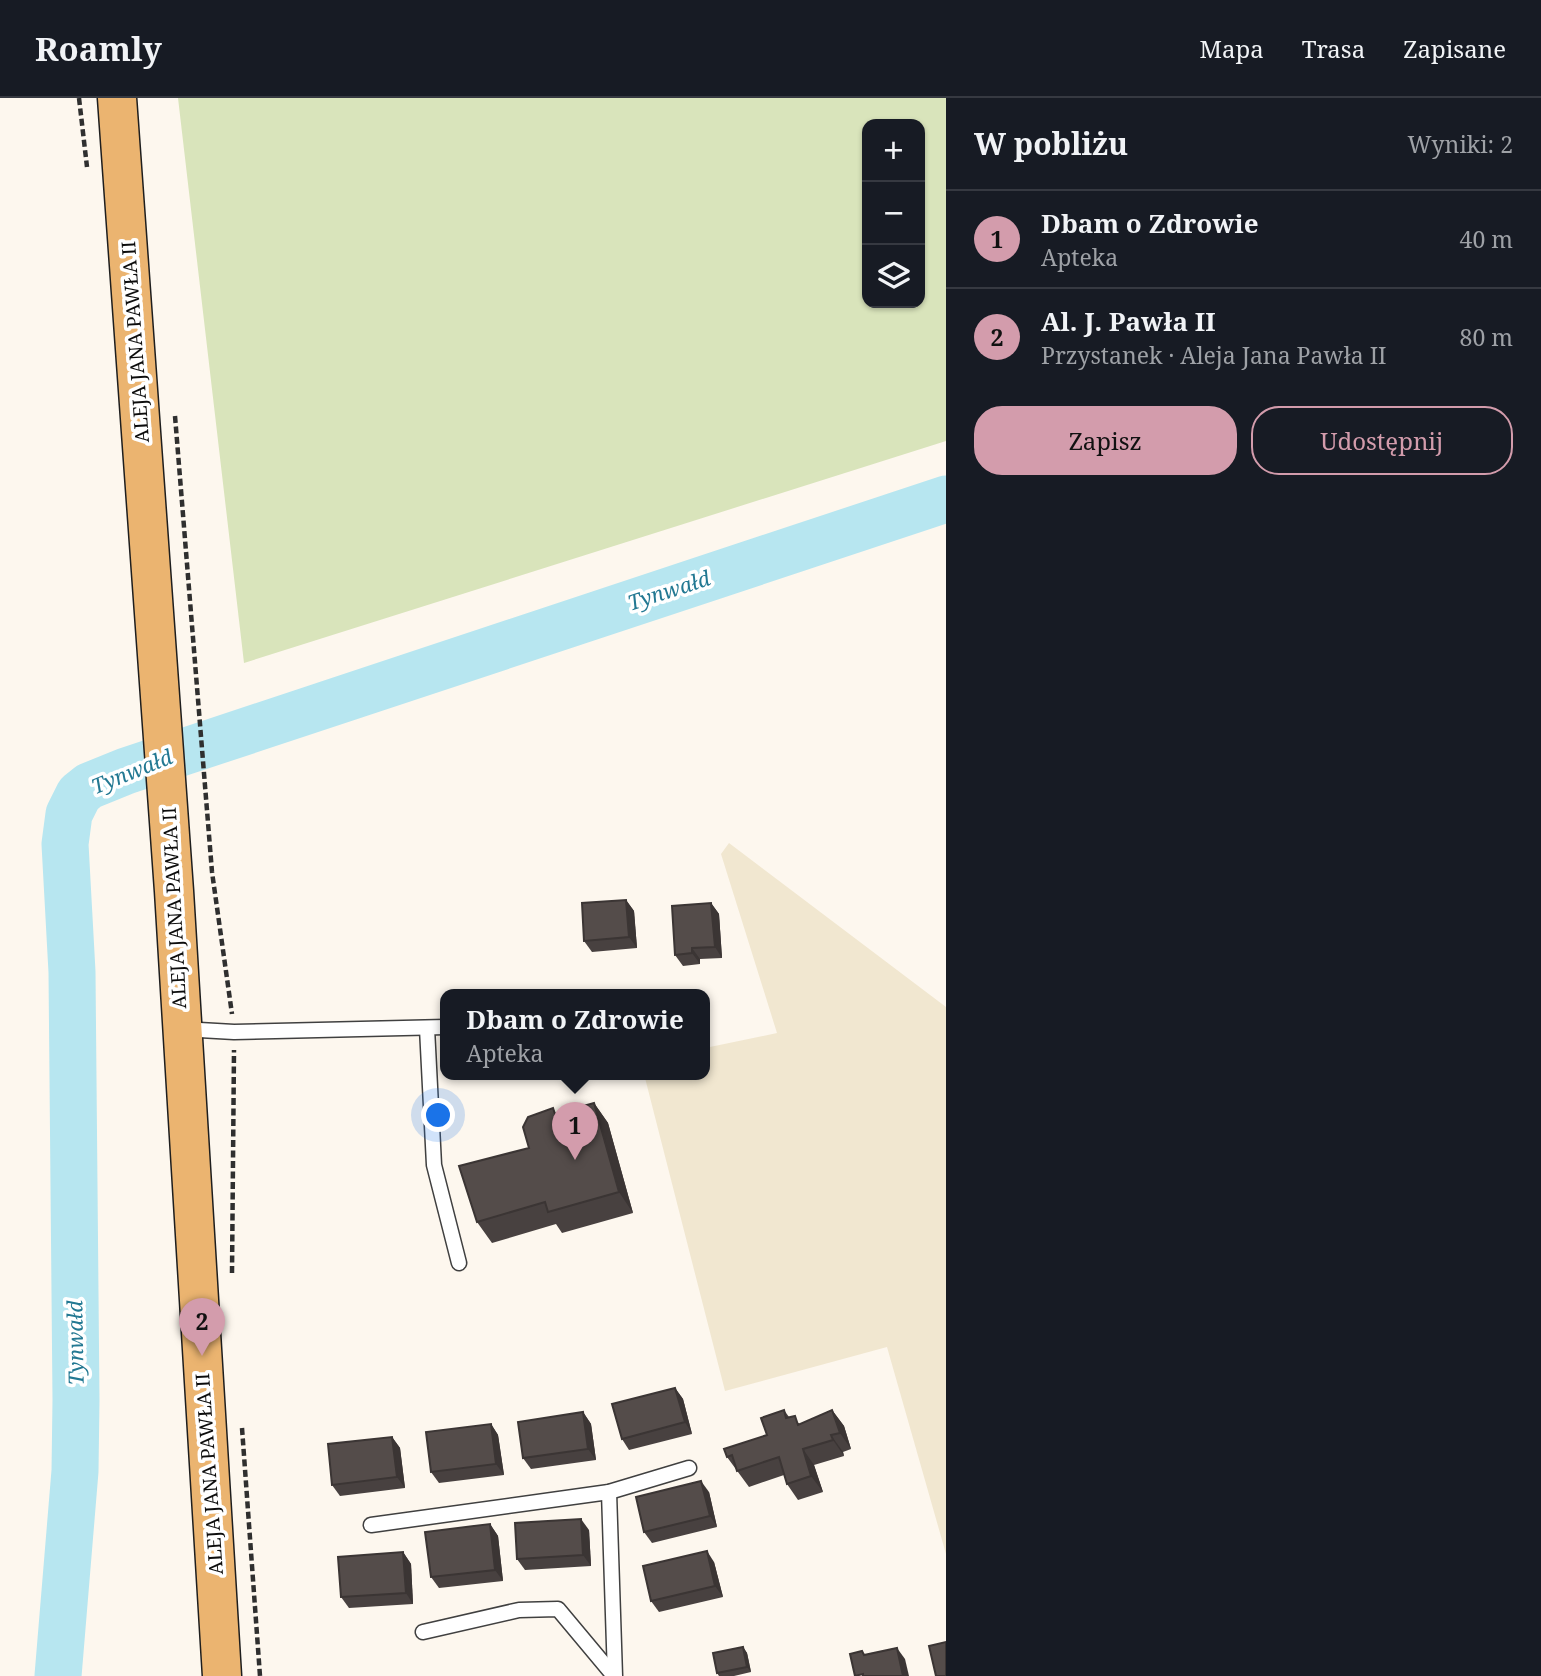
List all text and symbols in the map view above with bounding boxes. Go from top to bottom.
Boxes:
text: Roamly [35,26,162,71]
text: Mapa [1200,32,1264,65]
text: Trasa [1302,32,1365,65]
text: Zapisane [1403,32,1506,65]
map controls [862,119,925,308]
button: + [862,119,925,182]
text: W pobliżu [974,123,1128,164]
text: Wyniki: 2 [1407,128,1513,160]
button: − [862,182,925,245]
text: Dbam o Zdrowie [1041,205,1259,241]
text: 1 [991,223,1004,255]
text: 40 m [1460,223,1513,255]
street label: ALEJA JANA PAWŁA II [115,240,155,444]
text: Apteka [1041,241,1118,273]
button: layers [862,245,925,308]
text: Al. J. Pawła II [1041,303,1216,339]
text: 2 [991,321,1004,353]
text: 80 m [1460,321,1513,353]
text: Przystanek · Aleja Jana Pawła II [1041,339,1387,371]
button: Zapisz [974,406,1237,475]
button: Udostępnij [1251,406,1513,475]
water label: Tynwałd [624,563,714,616]
water label: Tynwałd [87,742,177,800]
street label: ALEJA JANA PAWŁA II [156,807,192,1009]
popup [440,989,710,1080]
text: Dbam o Zdrowie [466,1001,684,1037]
text: Apteka [466,1037,543,1069]
your location [421,1098,455,1132]
pin: 1 [552,1102,598,1160]
pin: 2 [179,1298,225,1356]
water label: Tynwałd [60,1300,90,1386]
street label: ALEJA JANA PAWŁA II [189,1372,229,1576]

